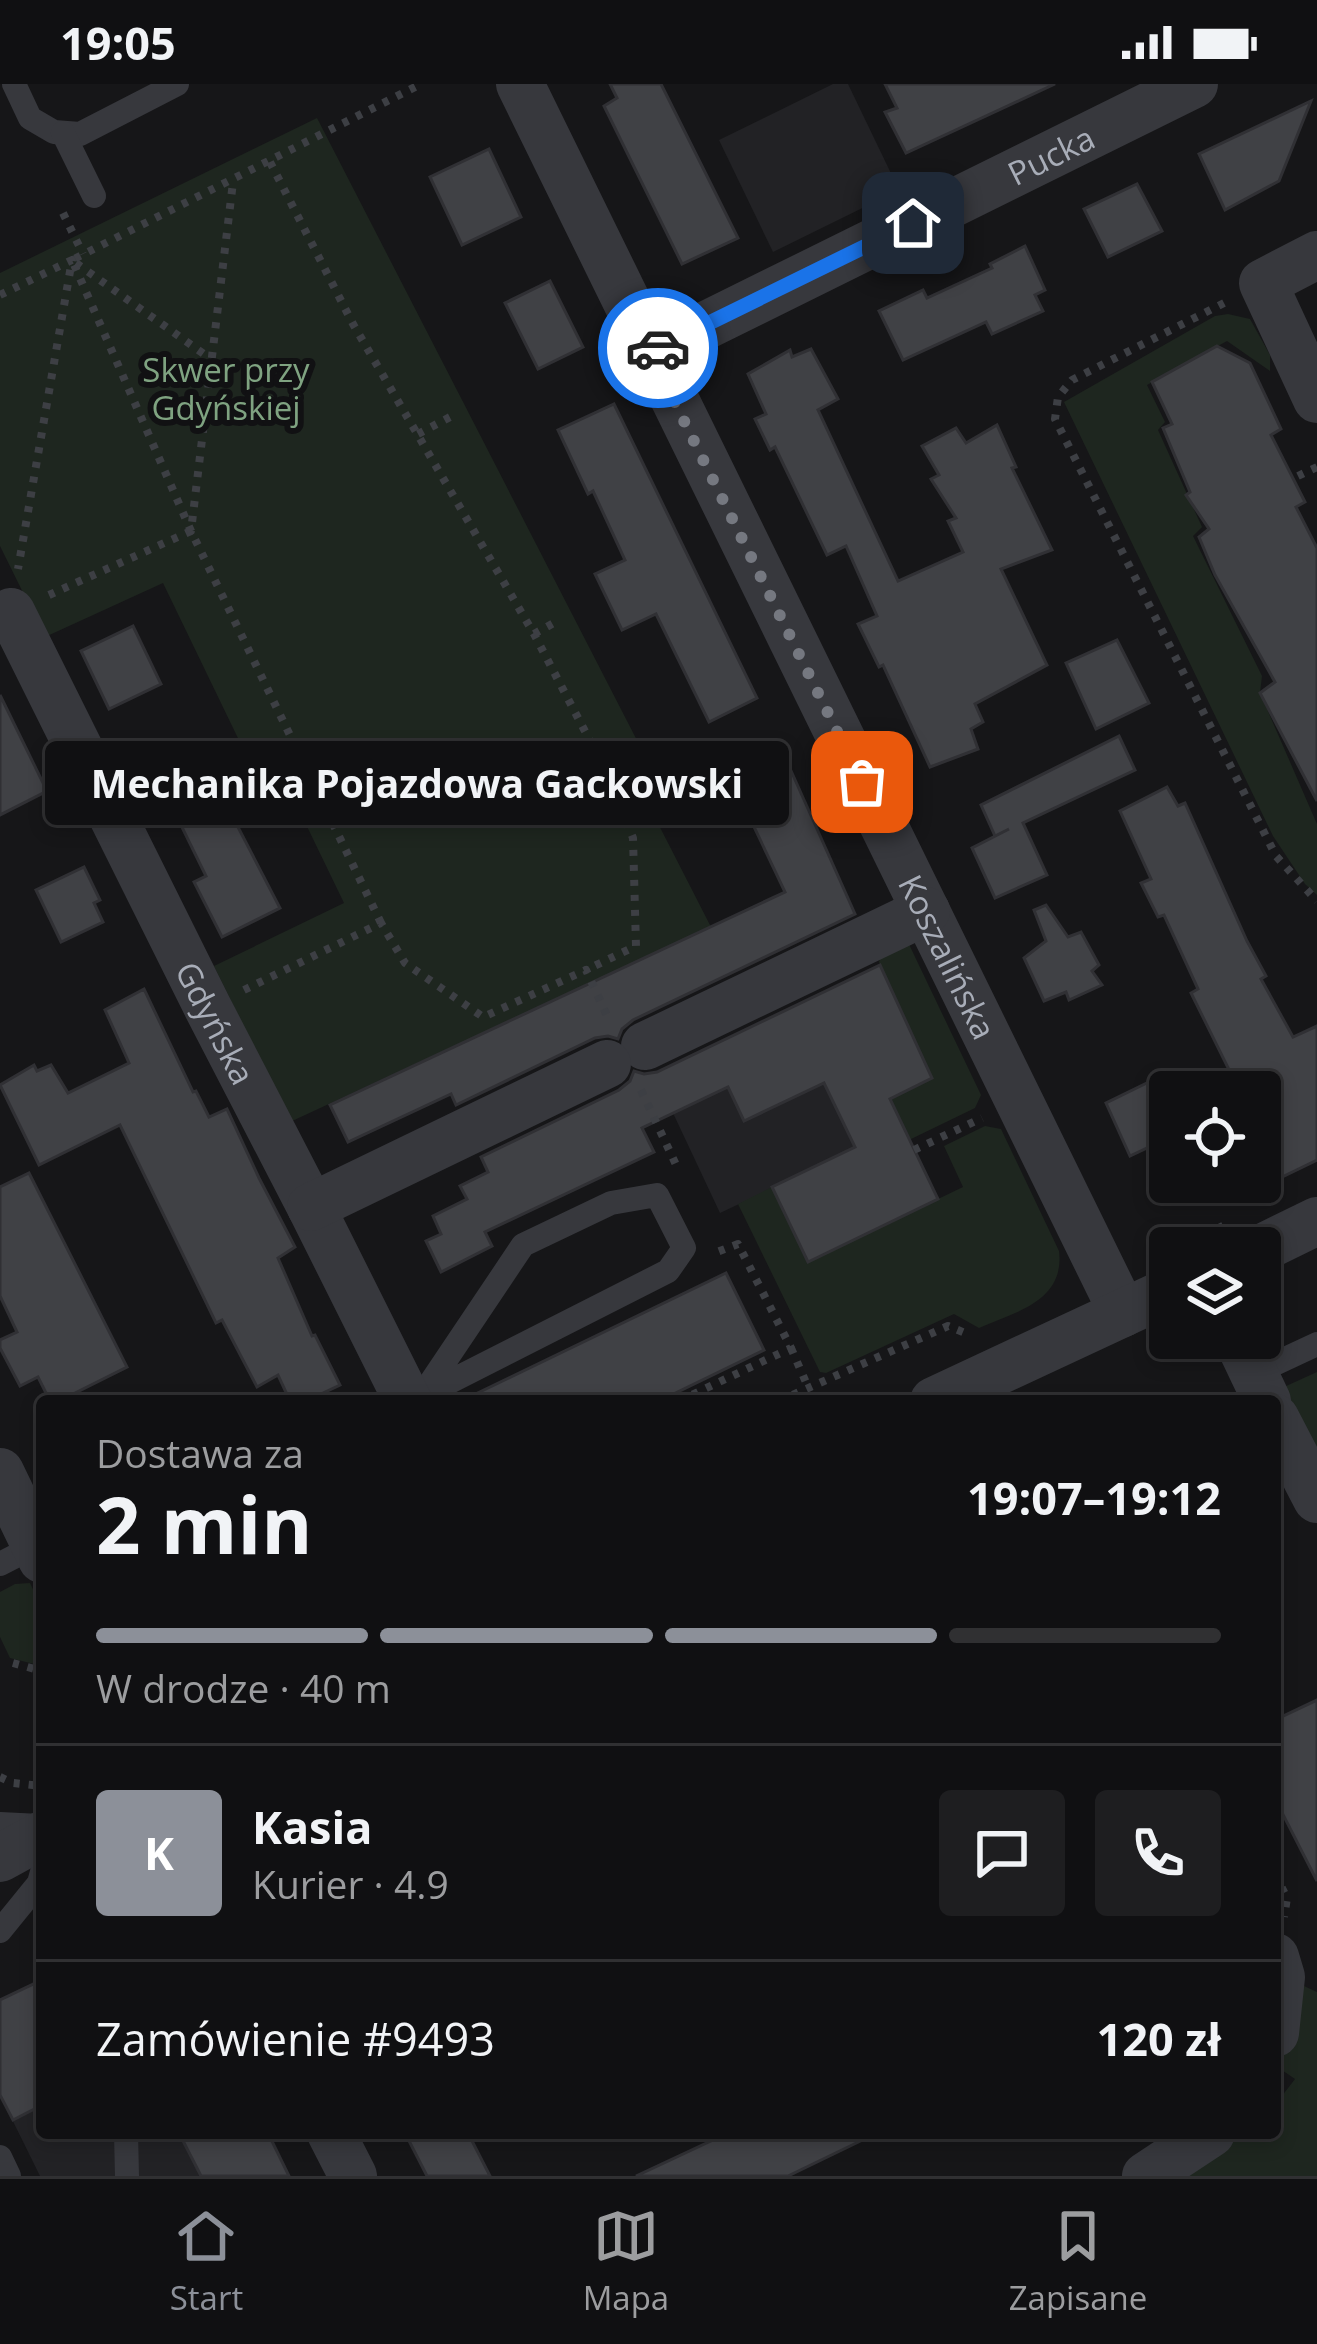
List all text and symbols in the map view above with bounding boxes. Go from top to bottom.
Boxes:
text: 19:05 [60,12,176,73]
street label: Pucka [1000,114,1102,195]
pin [862,172,964,274]
icon: home [880,190,946,256]
courier [598,288,718,408]
icon: car [625,315,691,381]
park label: Skwer przy Gdyńskiej [142,347,310,430]
pin [811,731,913,833]
callout: Mechanika Pojazdowa Gackowski [46,740,790,824]
icon: bag [829,749,895,815]
text: Mechanika Pojazdowa Gackowski [91,756,743,809]
street label: Koszalińska [889,867,1008,1046]
street label: Gdyńska [166,954,266,1092]
map controls [1149,1071,1281,1359]
button: locate [1149,1071,1281,1203]
button: layers [1149,1227,1281,1359]
text: Dostawa za [96,1426,304,1479]
text: 19:07–19:12 [967,1467,1221,1528]
text: 2 min [96,1471,313,1577]
text: W drodze · 40 m [96,1661,391,1714]
button: chat [939,1790,1065,1916]
button: phone [1095,1790,1221,1916]
text: Kasia [252,1796,372,1857]
text: K [144,1822,174,1883]
text: Kurier · 4.9 [252,1857,449,1910]
text: Zamówienie #9493 [96,2008,495,2069]
text: 120 zł [1096,2008,1221,2069]
tab: Start [170,2203,243,2320]
tab: Mapa [583,2203,669,2320]
tab: Zapisane [1009,2203,1147,2320]

